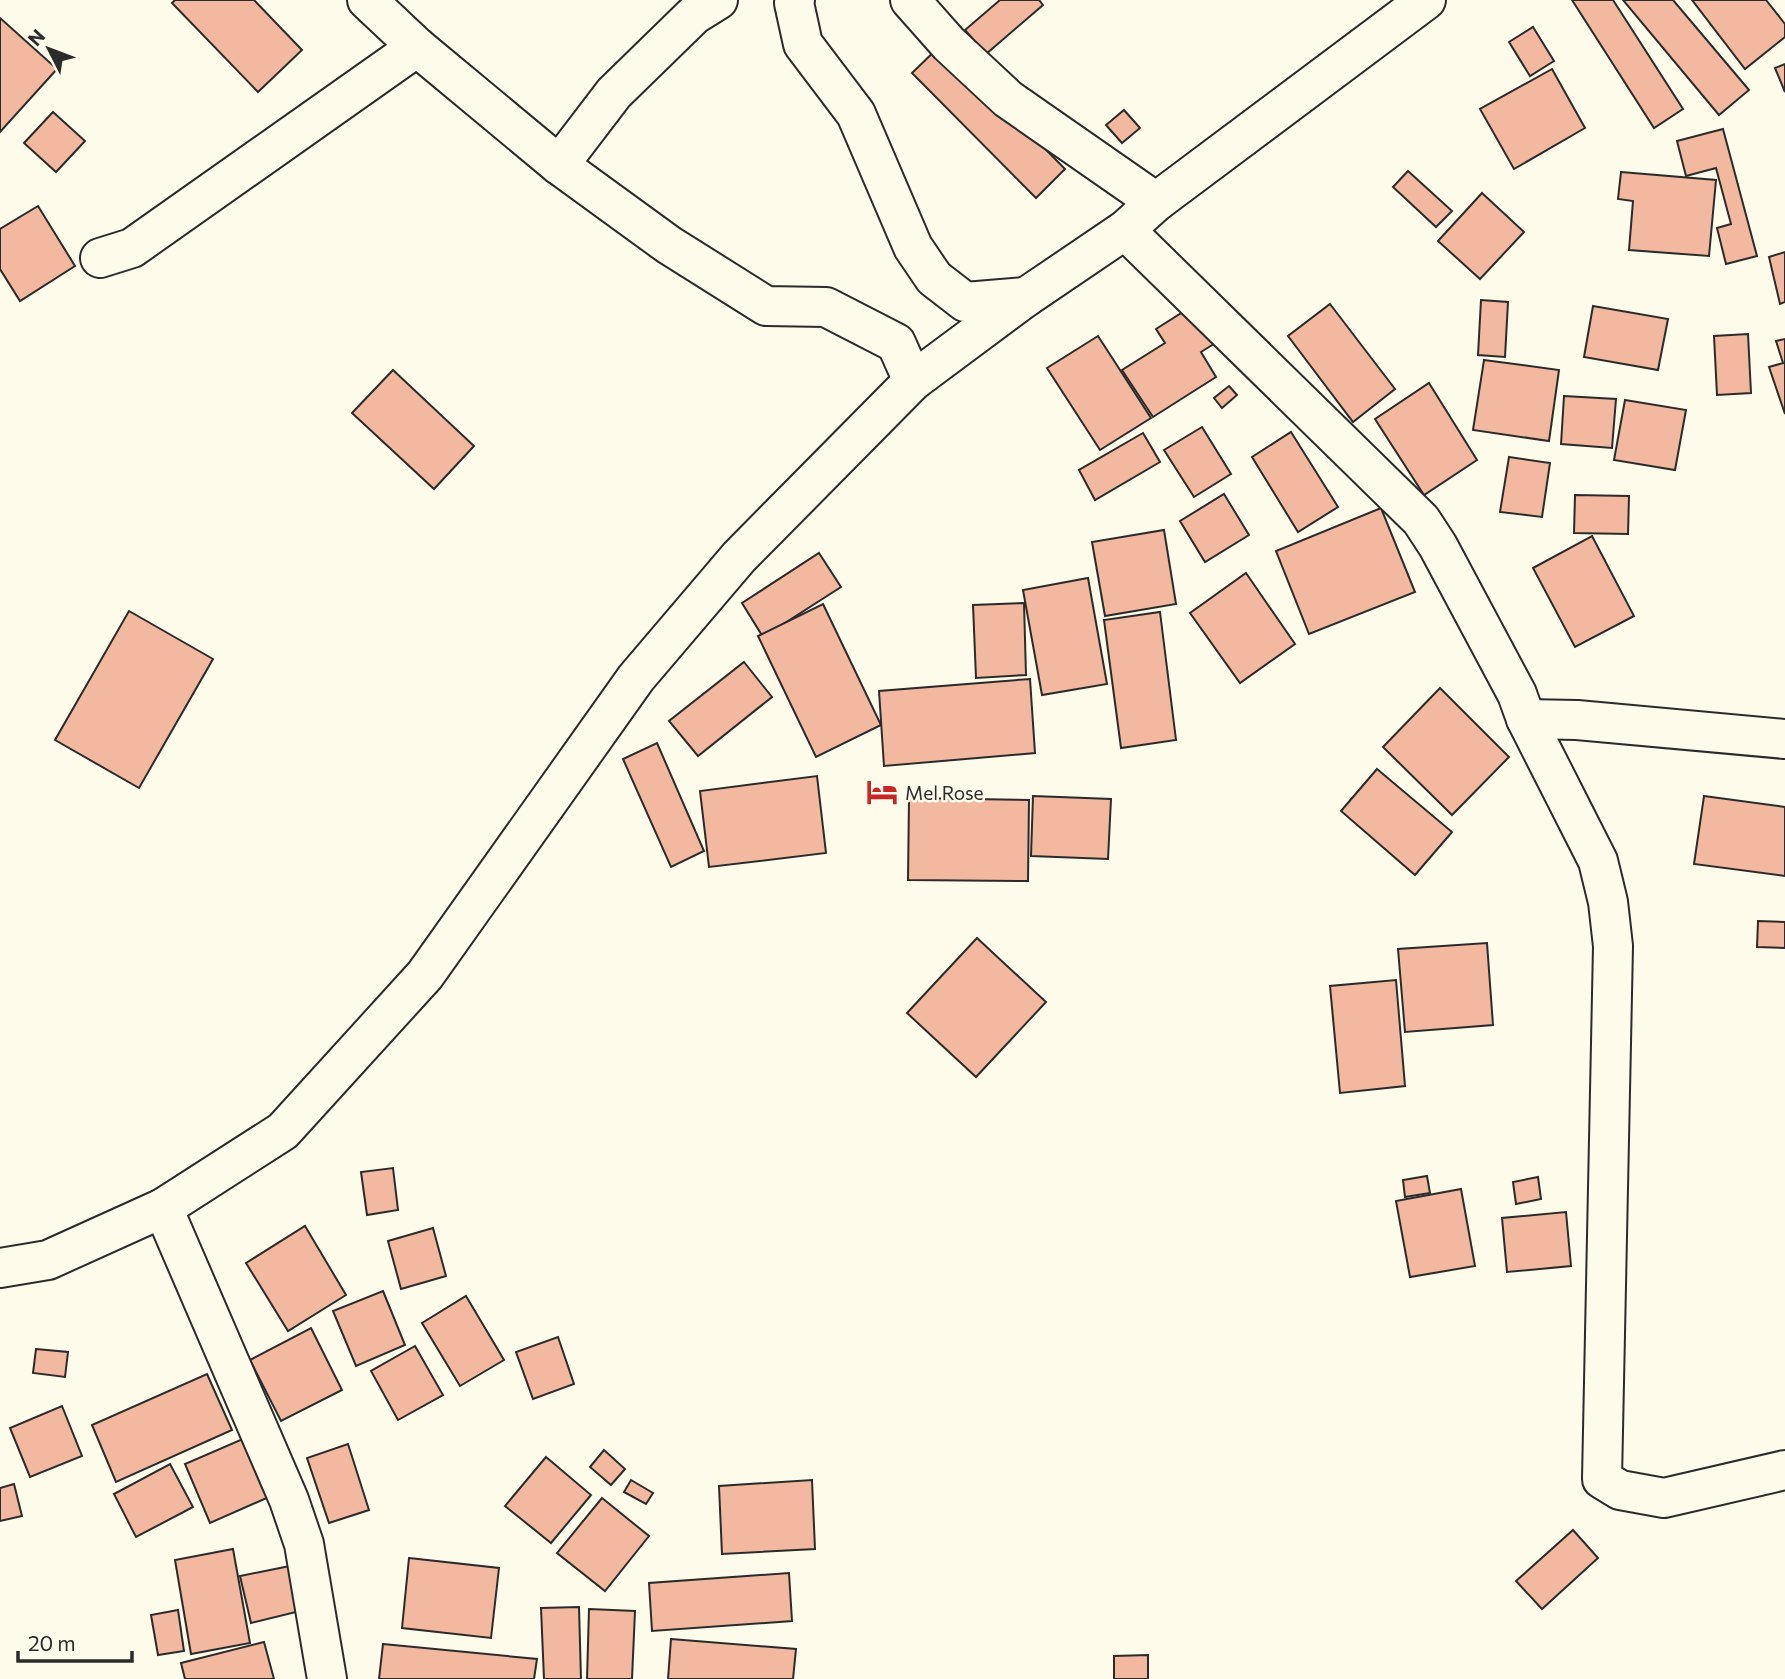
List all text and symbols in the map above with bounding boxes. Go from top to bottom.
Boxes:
north arrow [14,14,84,84]
text: N [23,24,49,50]
hotel icon: Mel Rose [865,775,899,809]
place label: Mel Rose [905,781,984,804]
scale bar [18,1620,131,1664]
text: 20 m [28,1630,76,1655]

